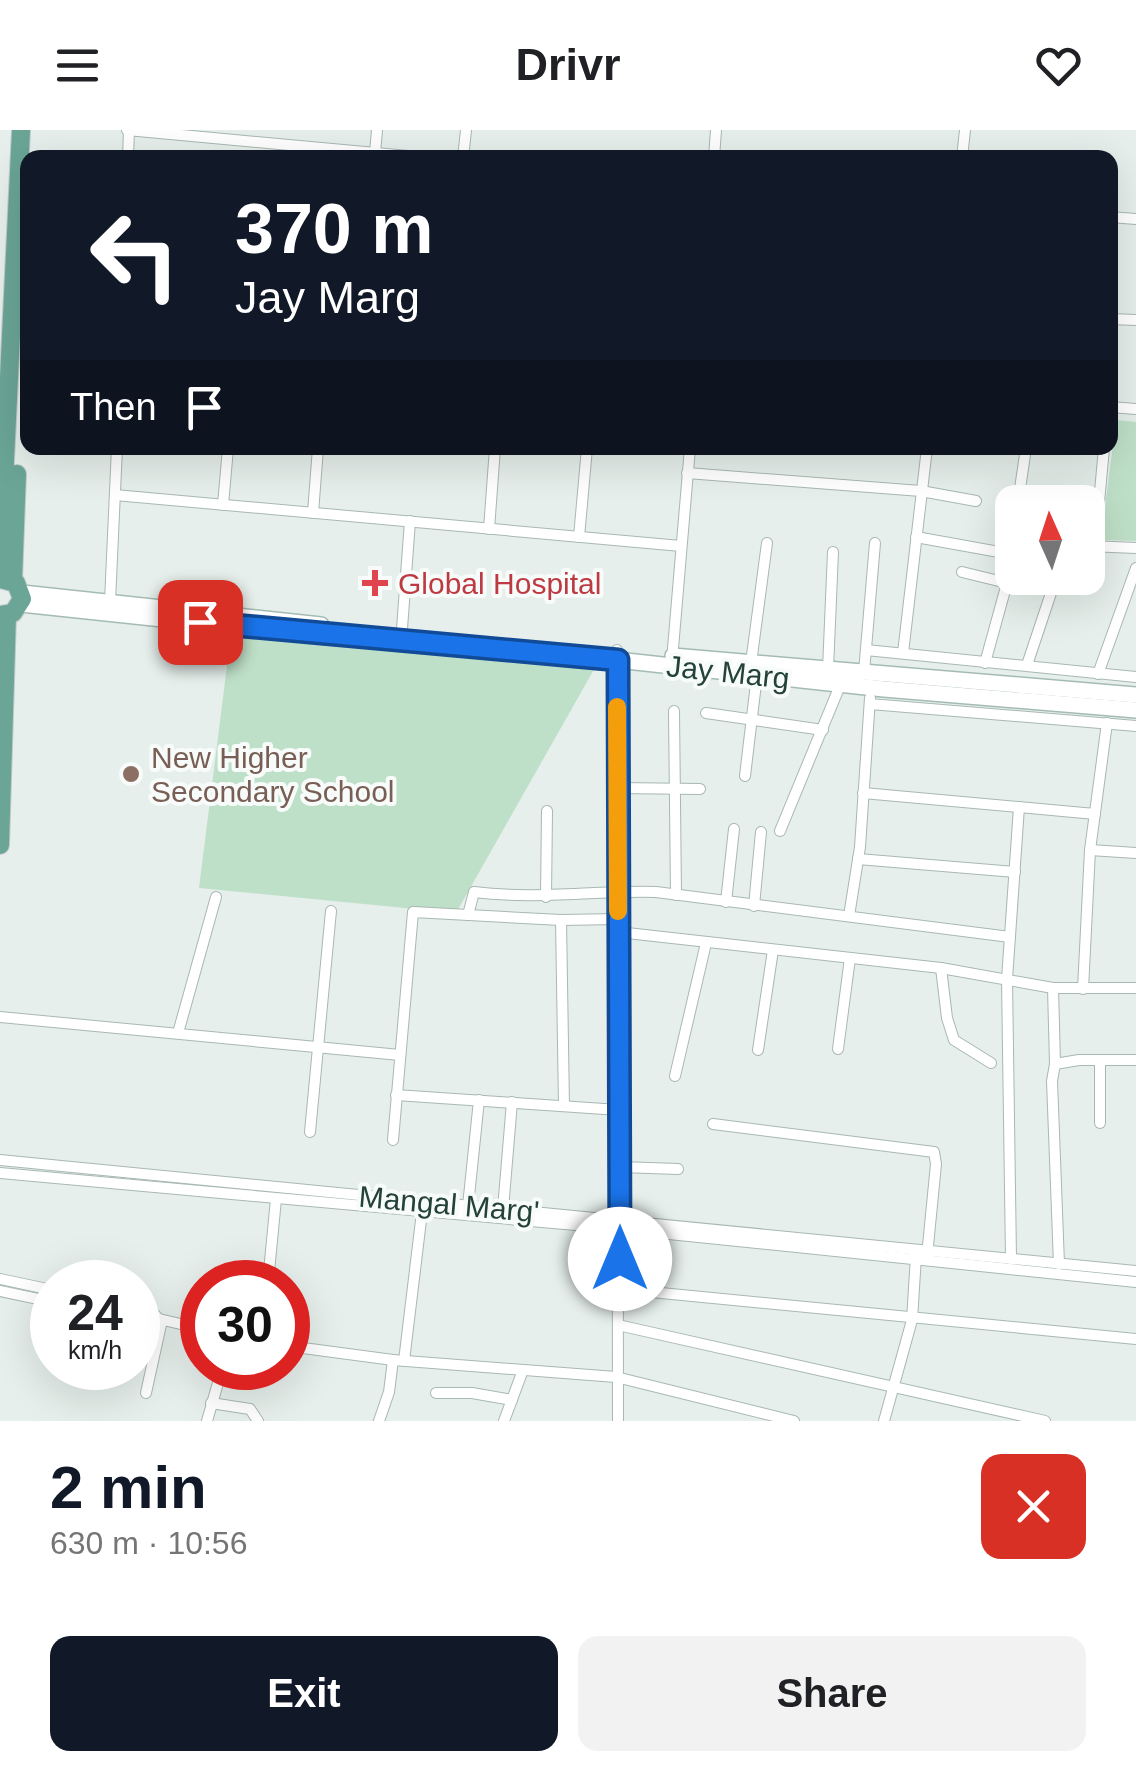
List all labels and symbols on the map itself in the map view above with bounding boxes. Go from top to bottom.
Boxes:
north arrow [995,485,1105,595]
place label: Global Hospital [398,567,601,600]
marker: Global Hospital [362,570,388,596]
pin [158,580,243,665]
street label: Jay Marg [665,649,791,695]
place label: New Higher Secondary School [151,741,395,808]
marker: New Higher Secondary School [120,763,142,785]
street label: Mangal Marg' [357,1180,541,1228]
position arrow [568,1207,672,1311]
speed limit sign: 30 [180,1260,310,1390]

